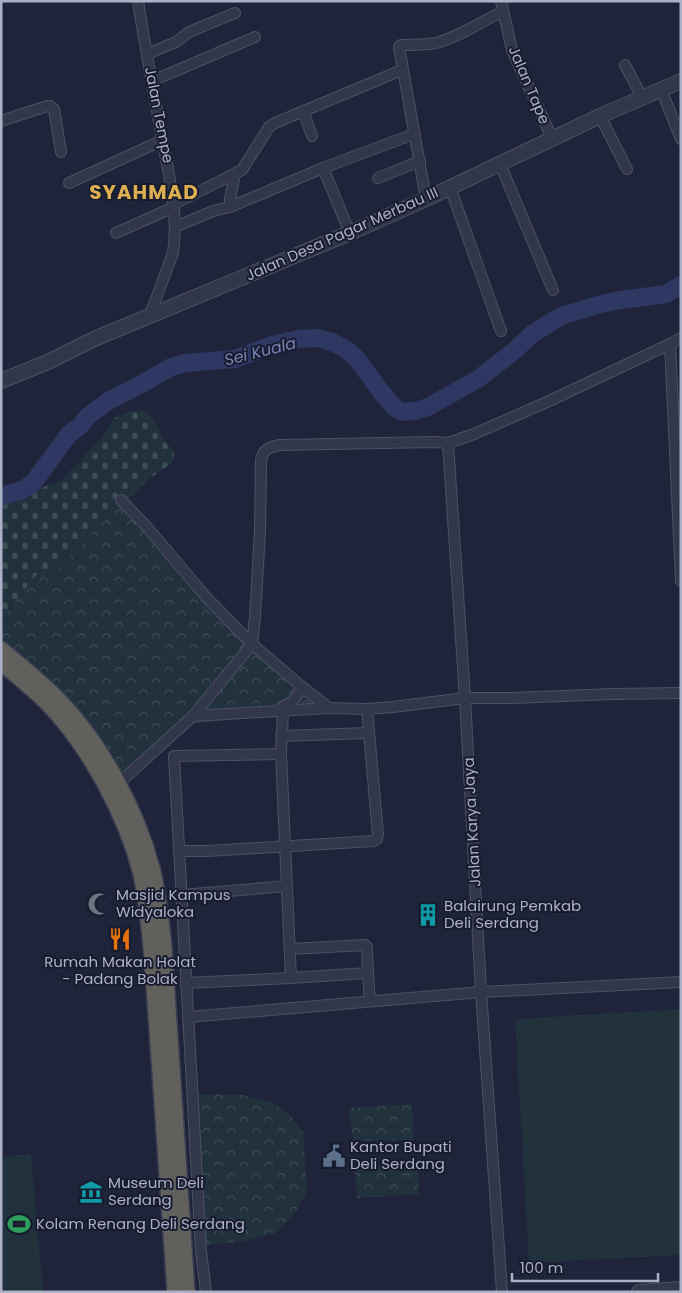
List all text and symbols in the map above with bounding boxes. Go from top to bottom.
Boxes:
street label: Jalan Tape [504,42,555,127]
street label: Jalan Tempe [140,65,179,165]
district label: SYAHMAD [89,178,199,206]
street label: Jalan Desa Pagar Merbau III [242,181,441,286]
water label: Sei Kuala [222,331,299,372]
street label: Jalan Karya Jaya [458,757,485,887]
place label: Masjid Kampus Widyaloka [116,884,231,922]
mosque icon: Masjid Kampus Widyaloka [86,891,112,917]
place label: Balairung Pemkab Deli Serdang [444,895,581,933]
building icon: Balairung Pemkab Deli Serdang [415,902,441,928]
restaurant icon: Rumah Makan Holat - Padang Bolak [107,926,133,952]
place label: Rumah Makan Holat - Padang Bolak [44,951,196,989]
place label: Kantor Bupati Deli Serdang [350,1136,452,1174]
public building icon: Kantor Bupati Deli Serdang [321,1143,347,1169]
place label: Museum Deli Serdang [108,1172,204,1210]
museum icon: Museum Deli Serdang [78,1179,104,1205]
sports icon: Kolam Renang Deli Serdang [6,1211,32,1237]
place label: Kolam Renang Deli Serdang [36,1213,245,1234]
scale bar [512,1250,658,1282]
text: 100 m [520,1257,563,1278]

